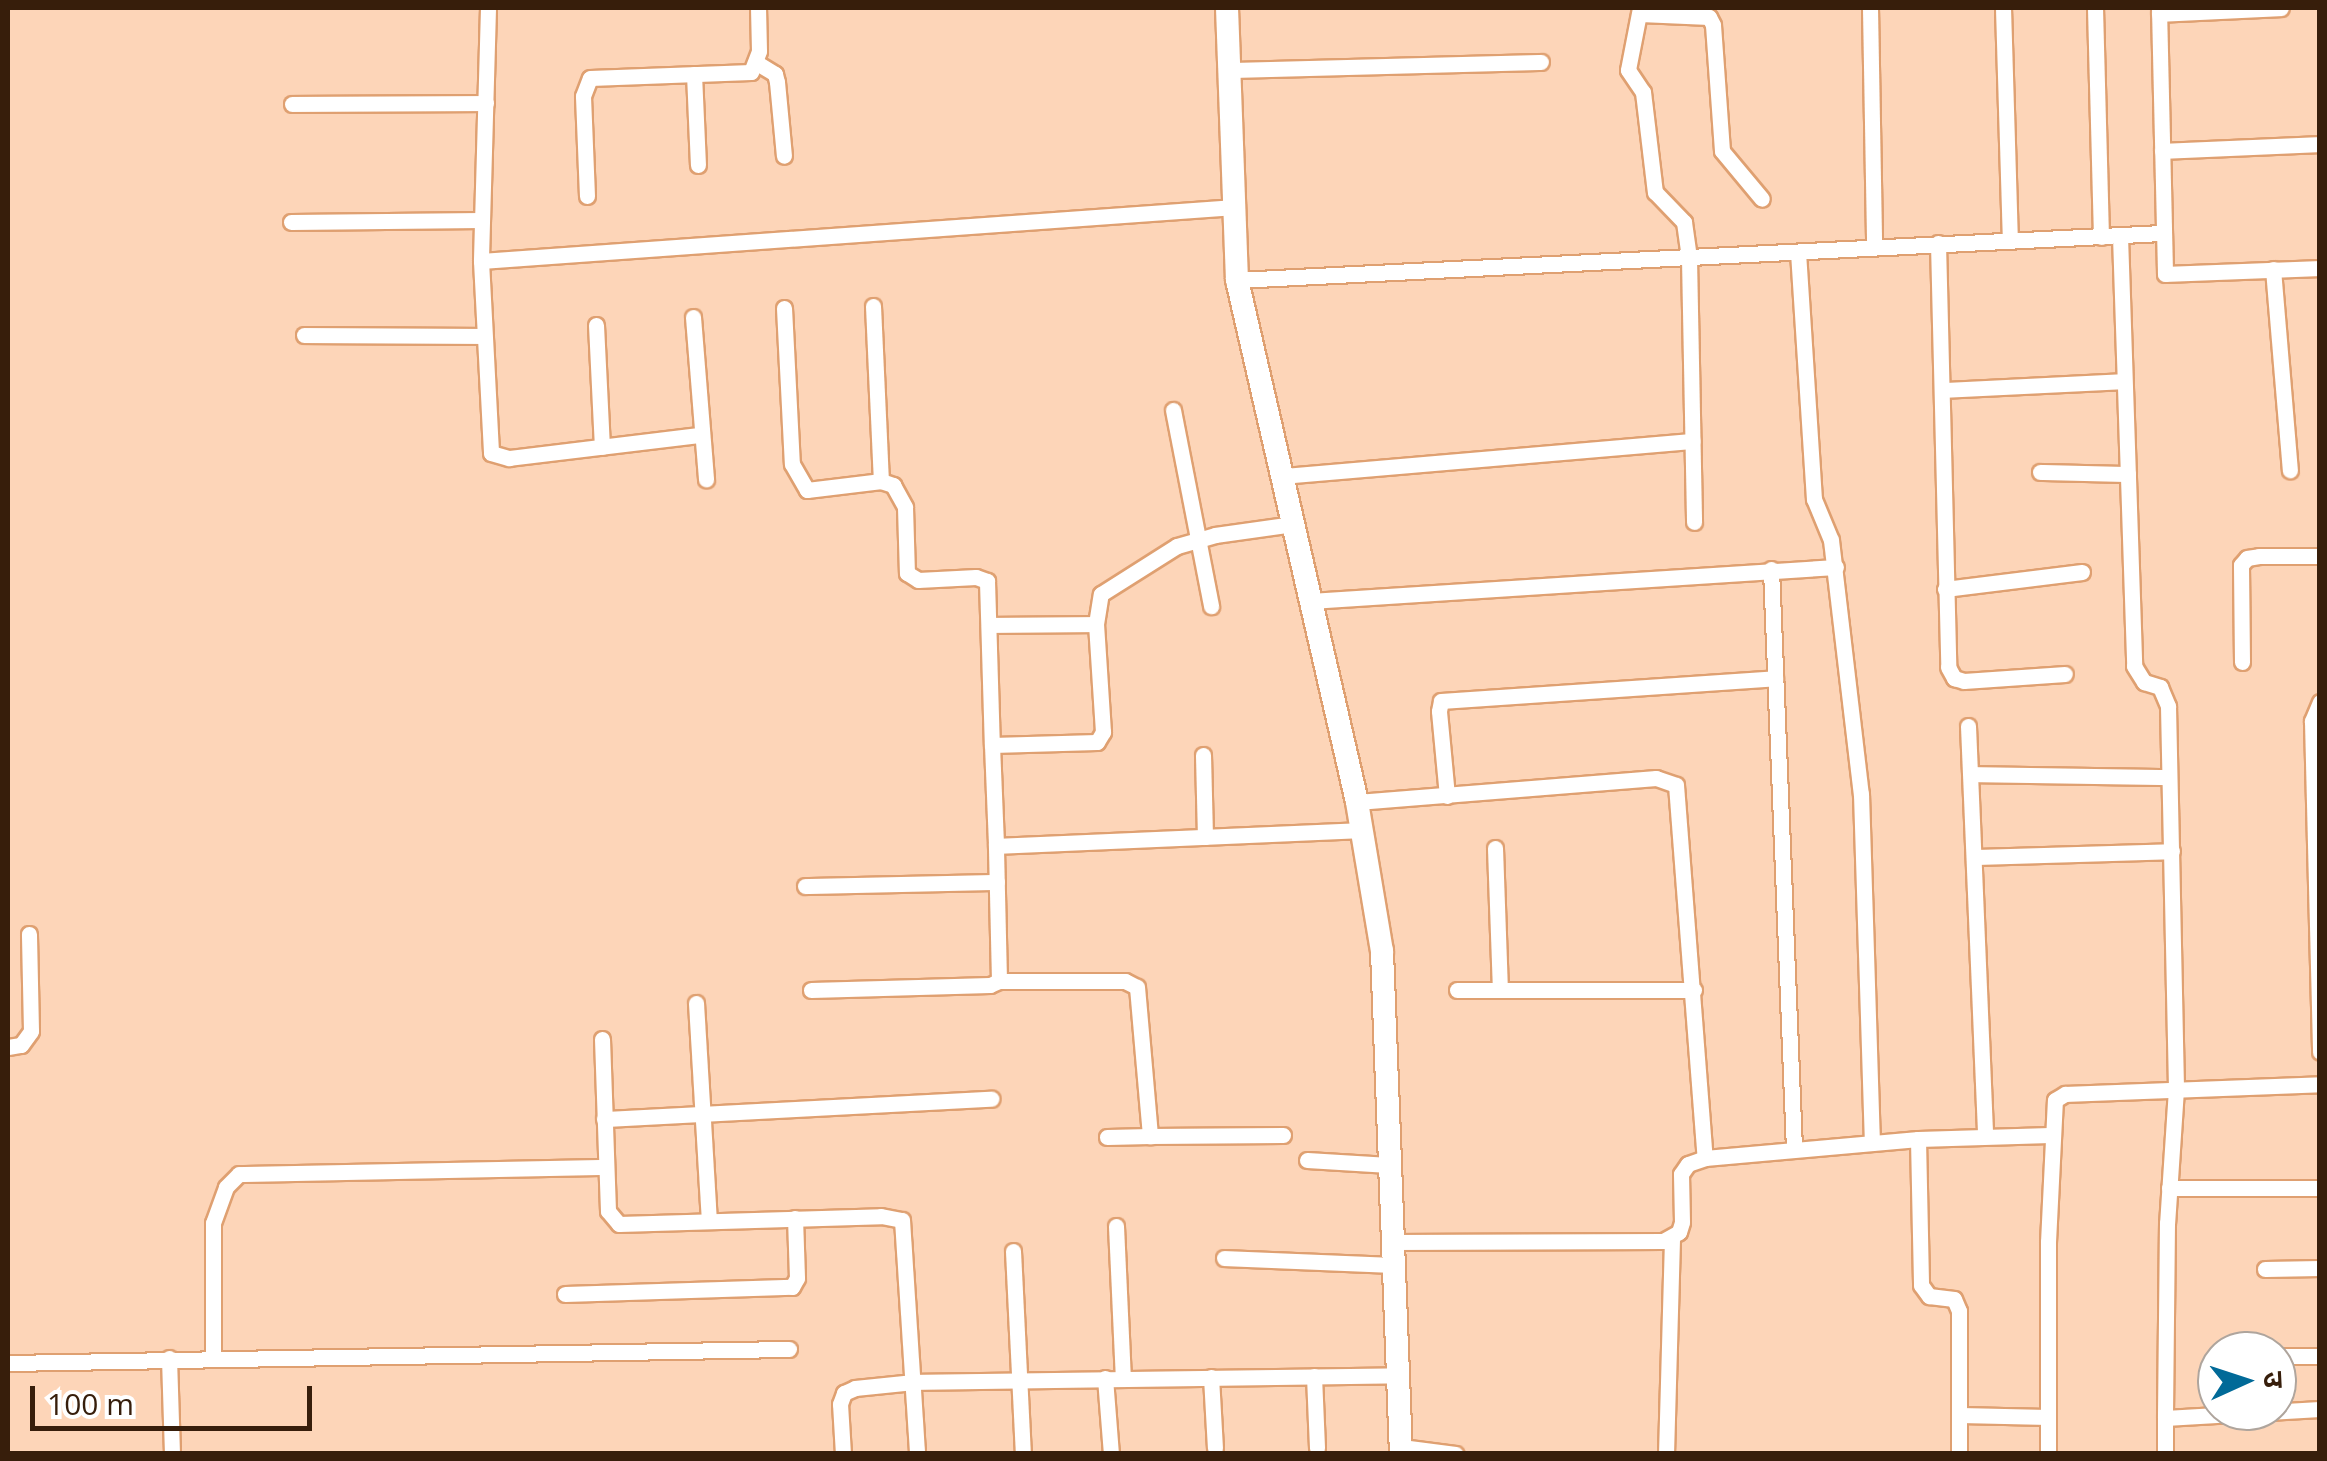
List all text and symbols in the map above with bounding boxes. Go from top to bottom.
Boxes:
north arrow [2197,1331,2297,1431]
scale bar [35,1366,318,1428]
text: उ [2256,1370,2294,1389]
text: 100 m [47,1383,134,1424]

